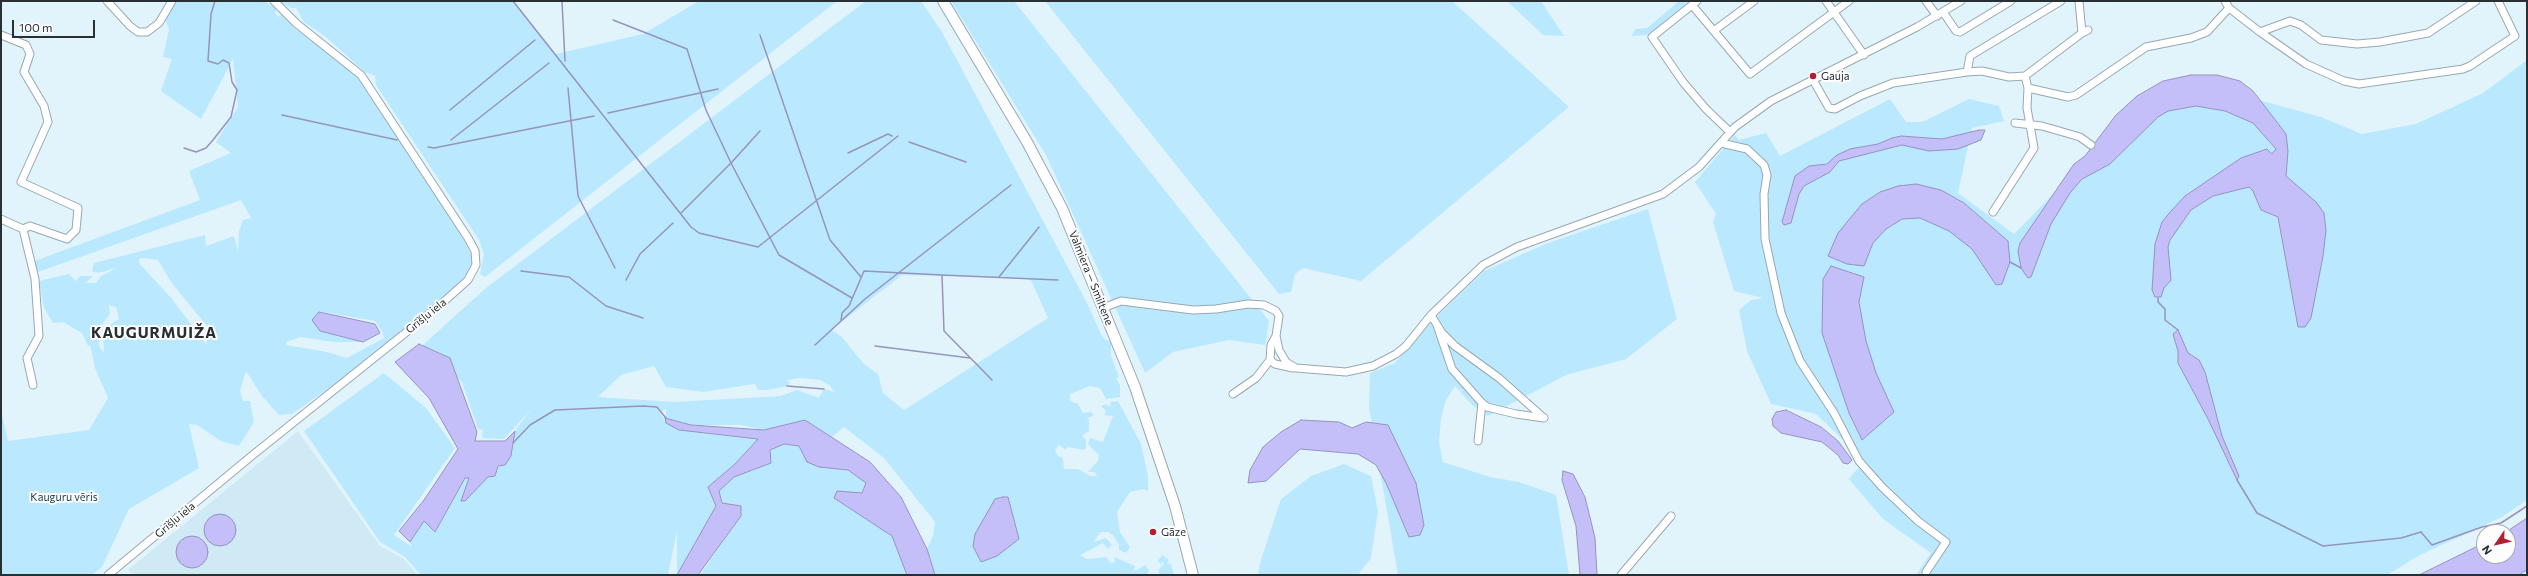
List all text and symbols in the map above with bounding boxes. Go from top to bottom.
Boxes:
scale bar [14,12,97,38]
text: 100 m [19,20,53,34]
place label: Gauja [1821,69,1850,83]
marker: Gauja [1808,71,1818,81]
street label: Valmiera — Smiltene [1066,229,1116,327]
street label: Grīšļu iela [403,296,449,336]
district label: KAUGURMUIŽA [91,324,217,342]
park label: Kauguru vēris [30,490,98,504]
street label: Grīšļu iela [152,499,198,541]
north arrow [2476,524,2516,564]
place label: Gāze [1161,525,1186,539]
marker: Gāze [1148,527,1158,537]
text: N [2479,543,2494,557]

